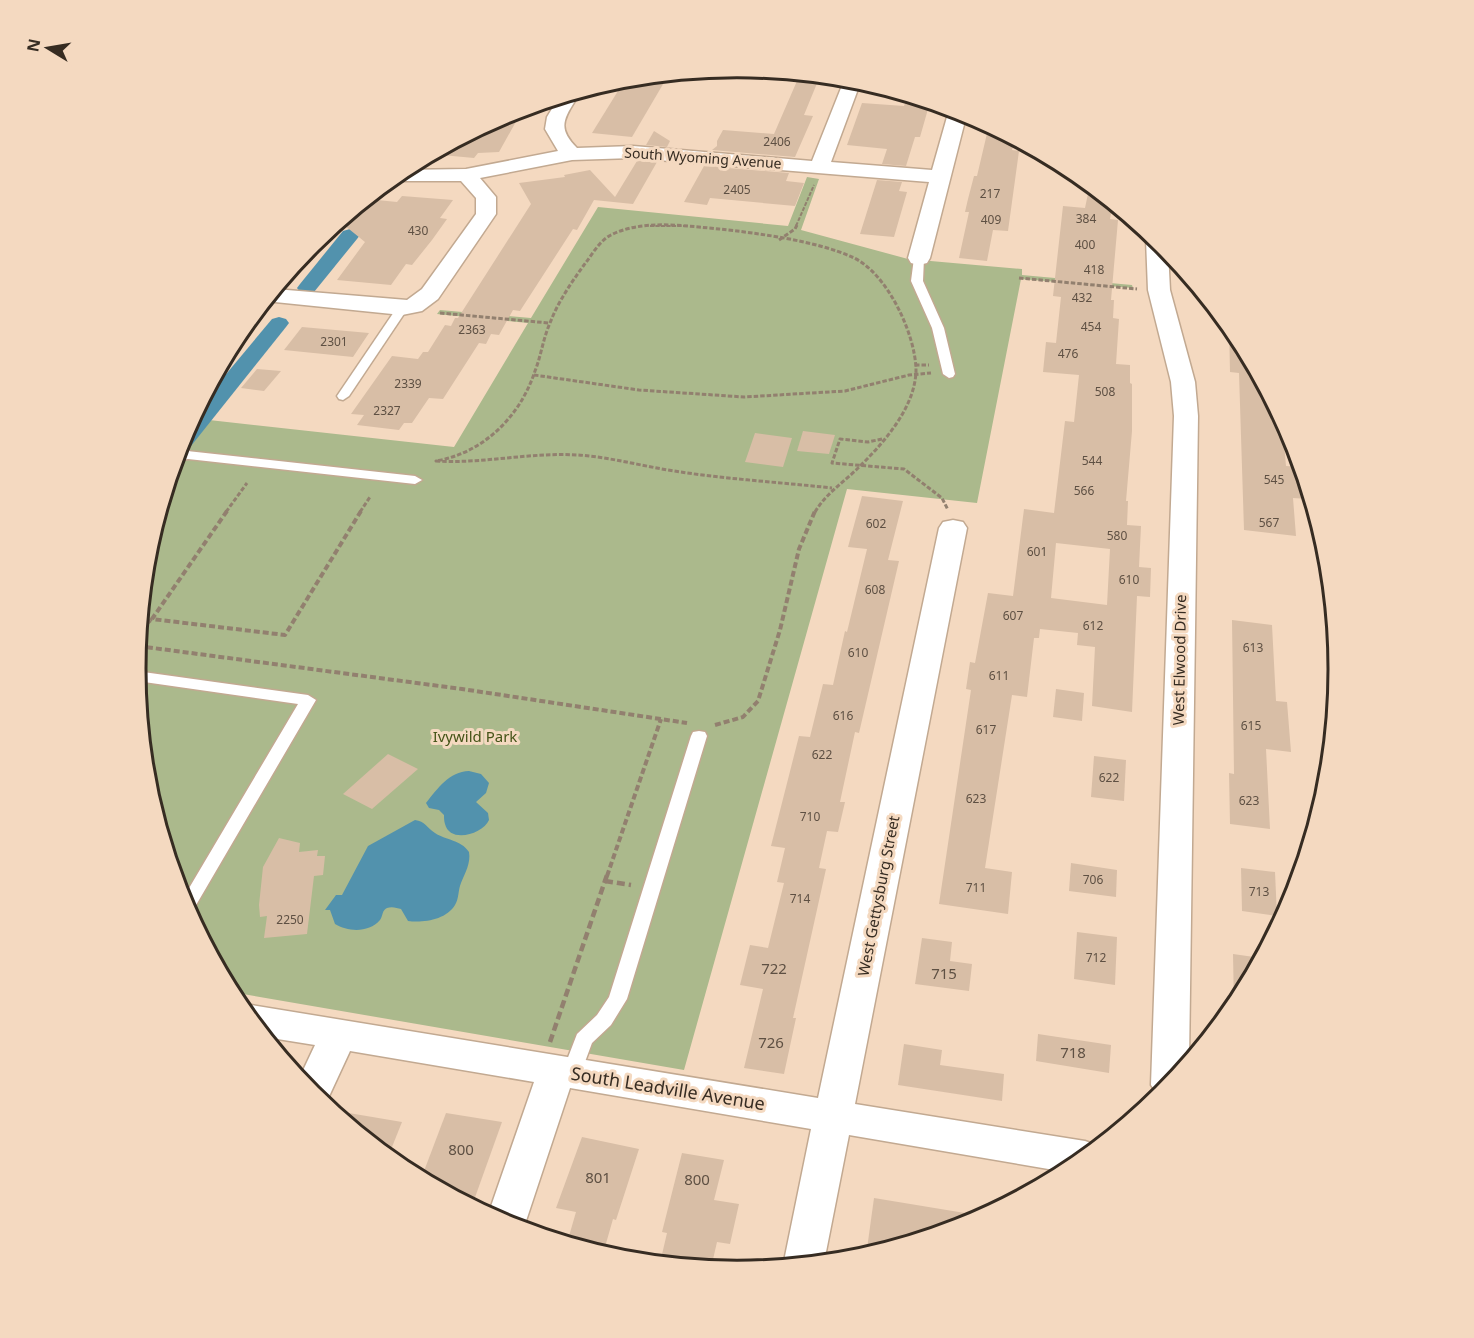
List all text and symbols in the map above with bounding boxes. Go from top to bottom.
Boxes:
north arrow [18,18,78,78]
text: N [21,37,45,54]
house number: 2406 [763,133,791,150]
street label: South Wyoming Avenue [624,143,782,172]
house number: 2405 [723,181,751,198]
house number: 217 [980,185,1000,202]
house number: 384 [1076,210,1096,227]
house number: 409 [981,211,1001,228]
house number: 430 [408,222,428,239]
house number: 400 [1075,236,1095,253]
house number: 418 [1084,261,1104,278]
house number: 432 [1072,289,1092,306]
house number: 454 [1081,318,1101,335]
house number: 2363 [458,321,486,338]
house number: 2301 [320,333,348,350]
house number: 476 [1058,345,1078,362]
house number: 2339 [394,375,422,392]
house number: 508 [1095,383,1115,400]
house number: 2327 [373,402,401,419]
house number: 544 [1082,452,1102,469]
house number: 545 [1264,471,1284,488]
house number: 566 [1074,482,1094,499]
house number: 567 [1259,514,1279,531]
house number: 602 [866,515,886,532]
house number: 580 [1107,527,1127,544]
house number: 601 [1027,543,1047,560]
house number: 610 [1119,571,1139,588]
house number: 608 [865,581,885,598]
street label: West Elwood Drive [1168,594,1190,726]
house number: 607 [1003,607,1023,624]
house number: 612 [1083,617,1103,634]
house number: 613 [1243,639,1263,656]
house number: 610 [848,644,868,661]
house number: 611 [989,667,1009,684]
house number: 616 [833,707,853,724]
house number: 615 [1241,717,1261,734]
house number: 617 [976,721,996,738]
park label: Ivywild Park [433,726,517,746]
house number: 622 [812,746,832,763]
house number: 622 [1099,769,1119,786]
house number: 623 [966,790,986,807]
house number: 623 [1239,792,1259,809]
house number: 710 [800,808,820,825]
street label: West Gettysburg Street [853,813,904,978]
house number: 706 [1083,871,1103,888]
house number: 711 [966,879,986,896]
house number: 713 [1249,883,1269,900]
house number: 714 [790,890,810,907]
house number: 2250 [276,911,304,928]
house number: 712 [1086,949,1106,966]
house number: 722 [761,958,787,978]
house number: 715 [931,963,957,983]
house number: 726 [758,1032,784,1052]
house number: 718 [1060,1042,1086,1062]
street label: South Leadville Avenue [569,1061,767,1115]
house number: 800 [448,1139,474,1159]
house number: 801 [585,1167,611,1187]
house number: 800 [684,1169,710,1189]

